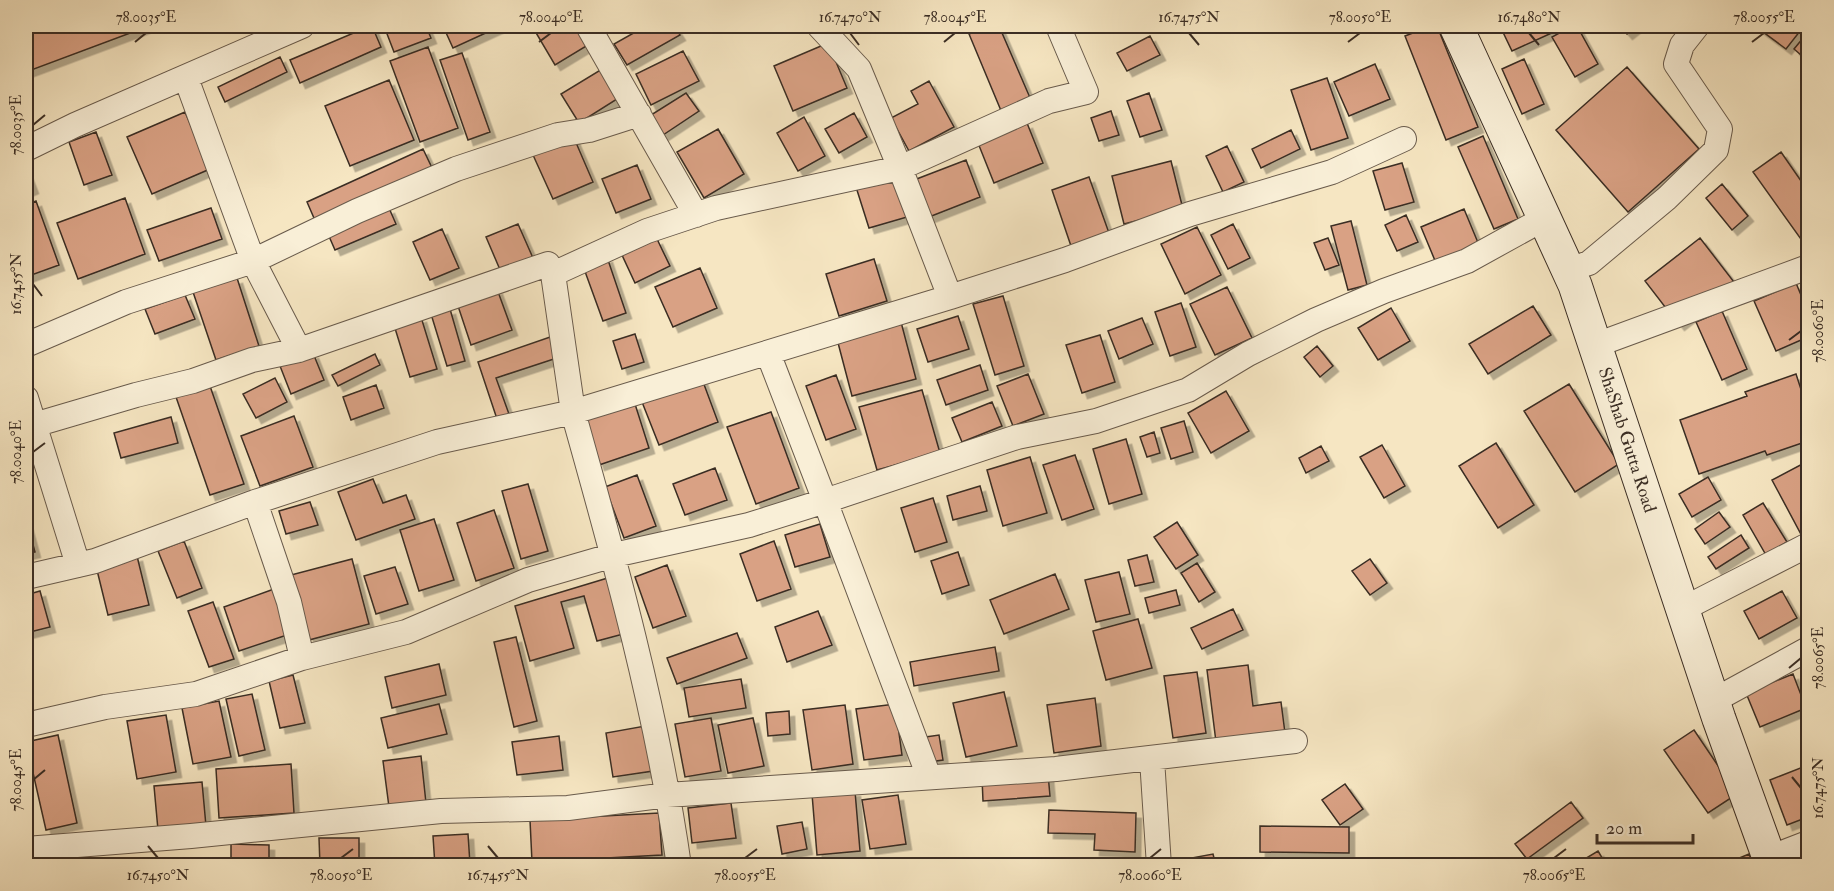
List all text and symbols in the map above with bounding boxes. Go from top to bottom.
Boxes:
text: 78.0035°E [116,8,177,27]
text: 78.0040°E [519,8,583,27]
text: 16.7470°N [819,8,882,27]
text: 78.0045°E [924,8,987,27]
text: 16.7475°N [1158,8,1220,27]
text: 78.0050°E [1329,8,1391,27]
text: 16.7480°N [1497,8,1561,27]
text: 78.0055°E [1733,8,1795,27]
text: 78.0035°E [7,94,26,155]
text: 16.7455°N [7,253,26,315]
text: 78.0060°E [1809,299,1828,363]
street label: ShaShab Gutta Road [1593,365,1661,516]
text: 78.0040°E [7,420,26,484]
text: 78.0065°E [1809,627,1828,689]
text: 78.0045°E [7,748,26,811]
text: 16.7475°N [1809,757,1828,819]
scale bar [1597,807,1693,845]
text: 20 m [1606,817,1642,840]
text: 16.7450°N [127,866,190,885]
text: 78.0050°E [310,866,372,885]
text: 16.7455°N [467,866,529,885]
text: 78.0055°E [714,866,776,885]
text: 78.0060°E [1118,866,1182,885]
text: 78.0065°E [1523,866,1585,885]

